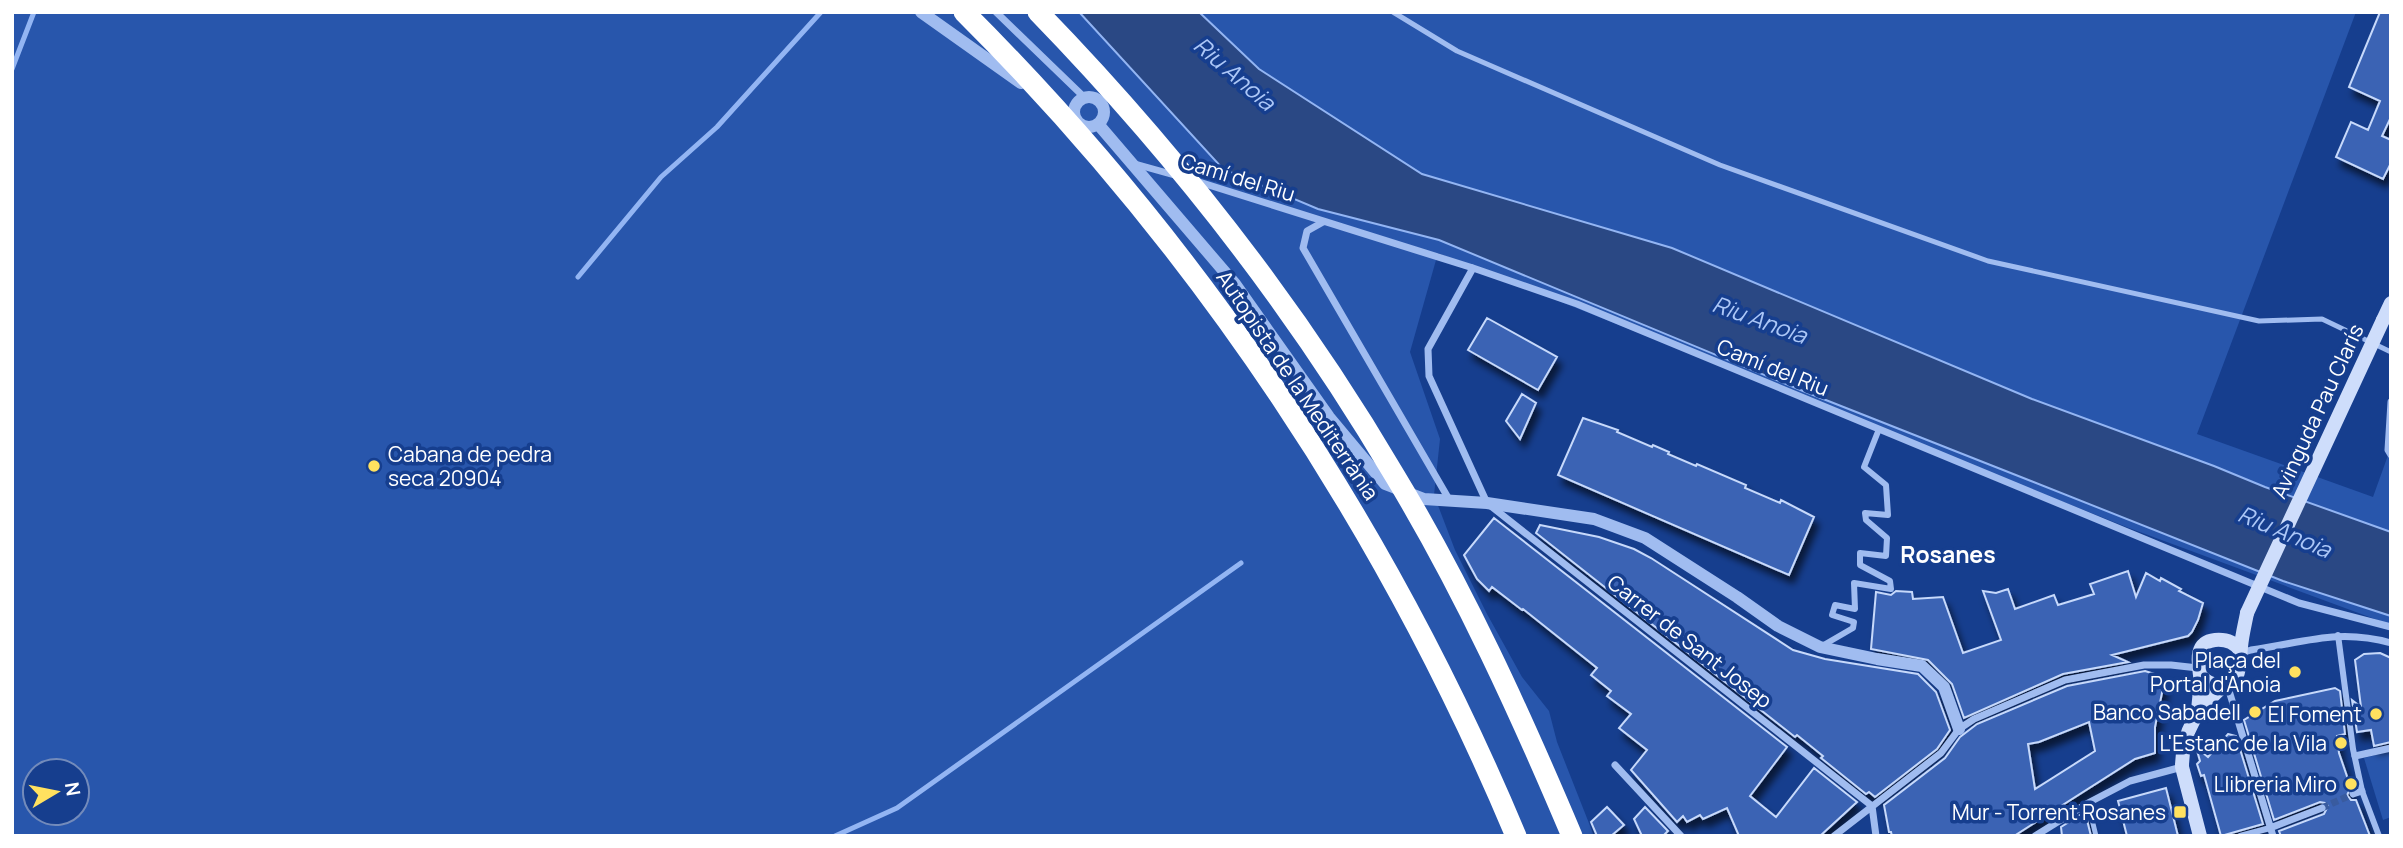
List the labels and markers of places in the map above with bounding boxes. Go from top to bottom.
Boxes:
place label: Cabana de pedra seca 20904 [388,440,552,492]
marker: Cabana de pedra seca 20904 [366,458,382,474]
place label: Plaça del Portal d'Anoia [2150,646,2281,698]
marker: Plaça del Portal d'Anoia [2287,664,2303,680]
place label: Banco Sabadell [2093,698,2241,726]
place label: El Foment [2268,700,2362,728]
marker: Banco Sabadell [2247,704,2263,720]
marker: El Foment [2368,706,2384,722]
place label: L'Estanc de la Vila [2160,729,2327,757]
marker: L'Estanc de la Vila [2333,735,2349,751]
place label: Llibreria Miro [2214,770,2337,798]
marker: Llibreria Miro [2343,776,2359,792]
place label: Mur - Torrent Rosanes [1952,798,2166,826]
marker: Mur - Torrent Rosanes [2172,804,2188,820]

